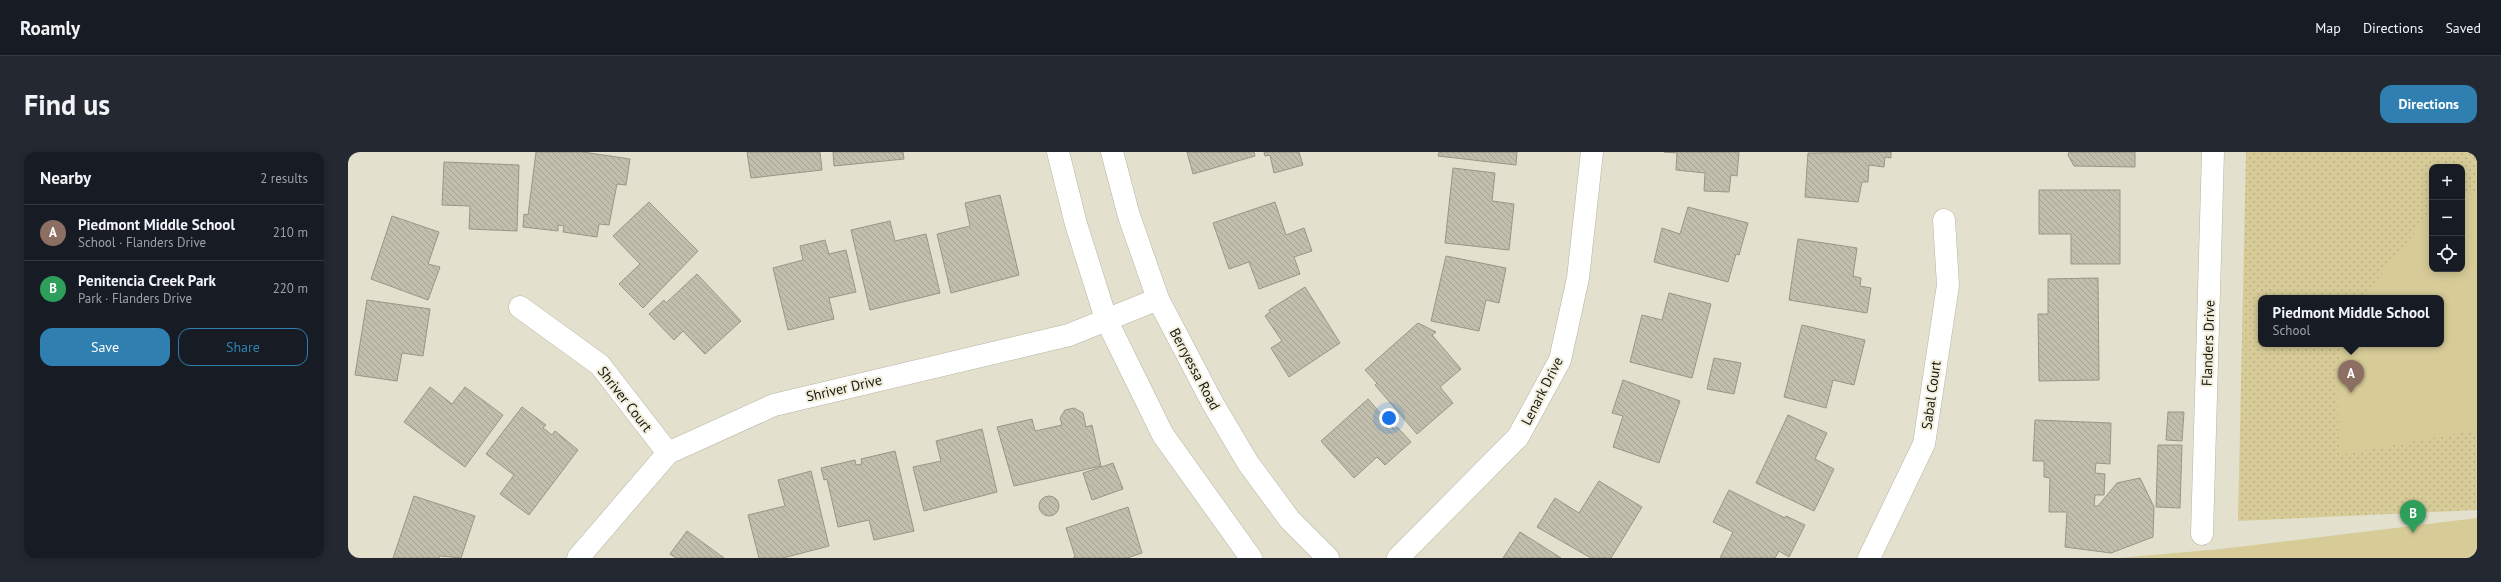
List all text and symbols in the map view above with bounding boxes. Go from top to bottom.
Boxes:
text: Roamly [20,16,80,40]
text: Map [2315,19,2341,37]
text: Directions [2363,19,2423,37]
text: Saved [2445,19,2481,37]
button: Directions [2380,85,2477,123]
text: Find us [24,86,110,123]
map controls [2429,164,2465,272]
button: + [2429,164,2465,200]
text: Nearby [40,167,91,189]
text: 2 results [260,170,308,187]
button: − [2429,200,2465,236]
text: Piedmont Middle School [78,215,235,234]
text: A [49,224,57,241]
text: 210 m [273,224,308,241]
text: School · Flanders Drive [78,234,206,251]
button: locate [2429,236,2465,272]
text: Penitencia Creek Park [78,271,216,290]
text: B [49,280,57,297]
text: 220 m [273,280,308,297]
text: Park · Flanders Drive [78,290,192,307]
popup [2258,295,2444,347]
street label: Flanders Drive [2197,300,2219,386]
text: Piedmont Middle School [2273,303,2429,322]
text: School [2273,322,2310,339]
street label: Berryessa Road [1166,325,1224,413]
button: Save [40,328,170,366]
button: Share [178,328,308,366]
street label: Lenark Drive [1517,354,1567,428]
street label: Sabal Court [1917,359,1945,431]
pin: A [2338,360,2364,393]
street label: Shriver Court [594,363,656,436]
street label: Shriver Drive [804,371,884,405]
your location [1379,408,1399,428]
pin: B [2400,500,2426,533]

